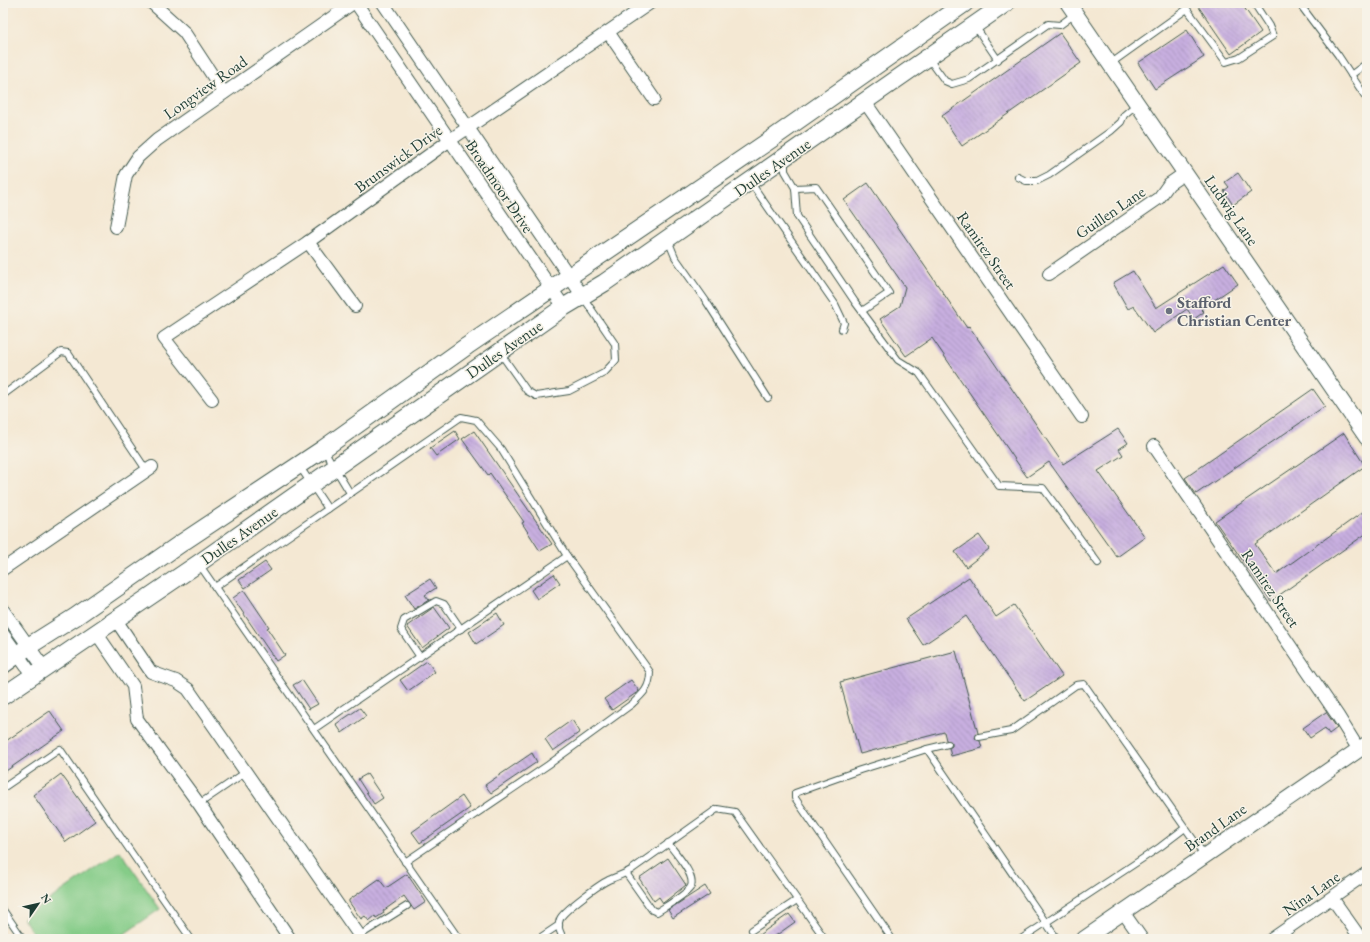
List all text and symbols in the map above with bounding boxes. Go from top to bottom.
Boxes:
street label: Longview Road [159,50,252,124]
street label: Brunswick Drive [350,120,446,197]
street label: Dulles Avenue [730,133,815,201]
street label: Broadmoor Drive [461,136,538,237]
street label: Ludwig Lane [1200,171,1264,250]
street label: Guillen Lane [1071,181,1149,243]
street label: Ramirez Street [952,207,1021,293]
place label: Stafford Christian Center [1177,292,1291,331]
marker: Stafford Christian Center [1164,306,1174,316]
street label: Dulles Avenue [462,315,547,383]
street label: Dulles Avenue [197,501,282,569]
street label: Ramirez Street [1237,545,1304,632]
street label: Brand Lane [1180,798,1251,856]
street label: Nina Lane [1279,866,1344,921]
north arrow [18,884,58,924]
text: N [38,891,55,906]

